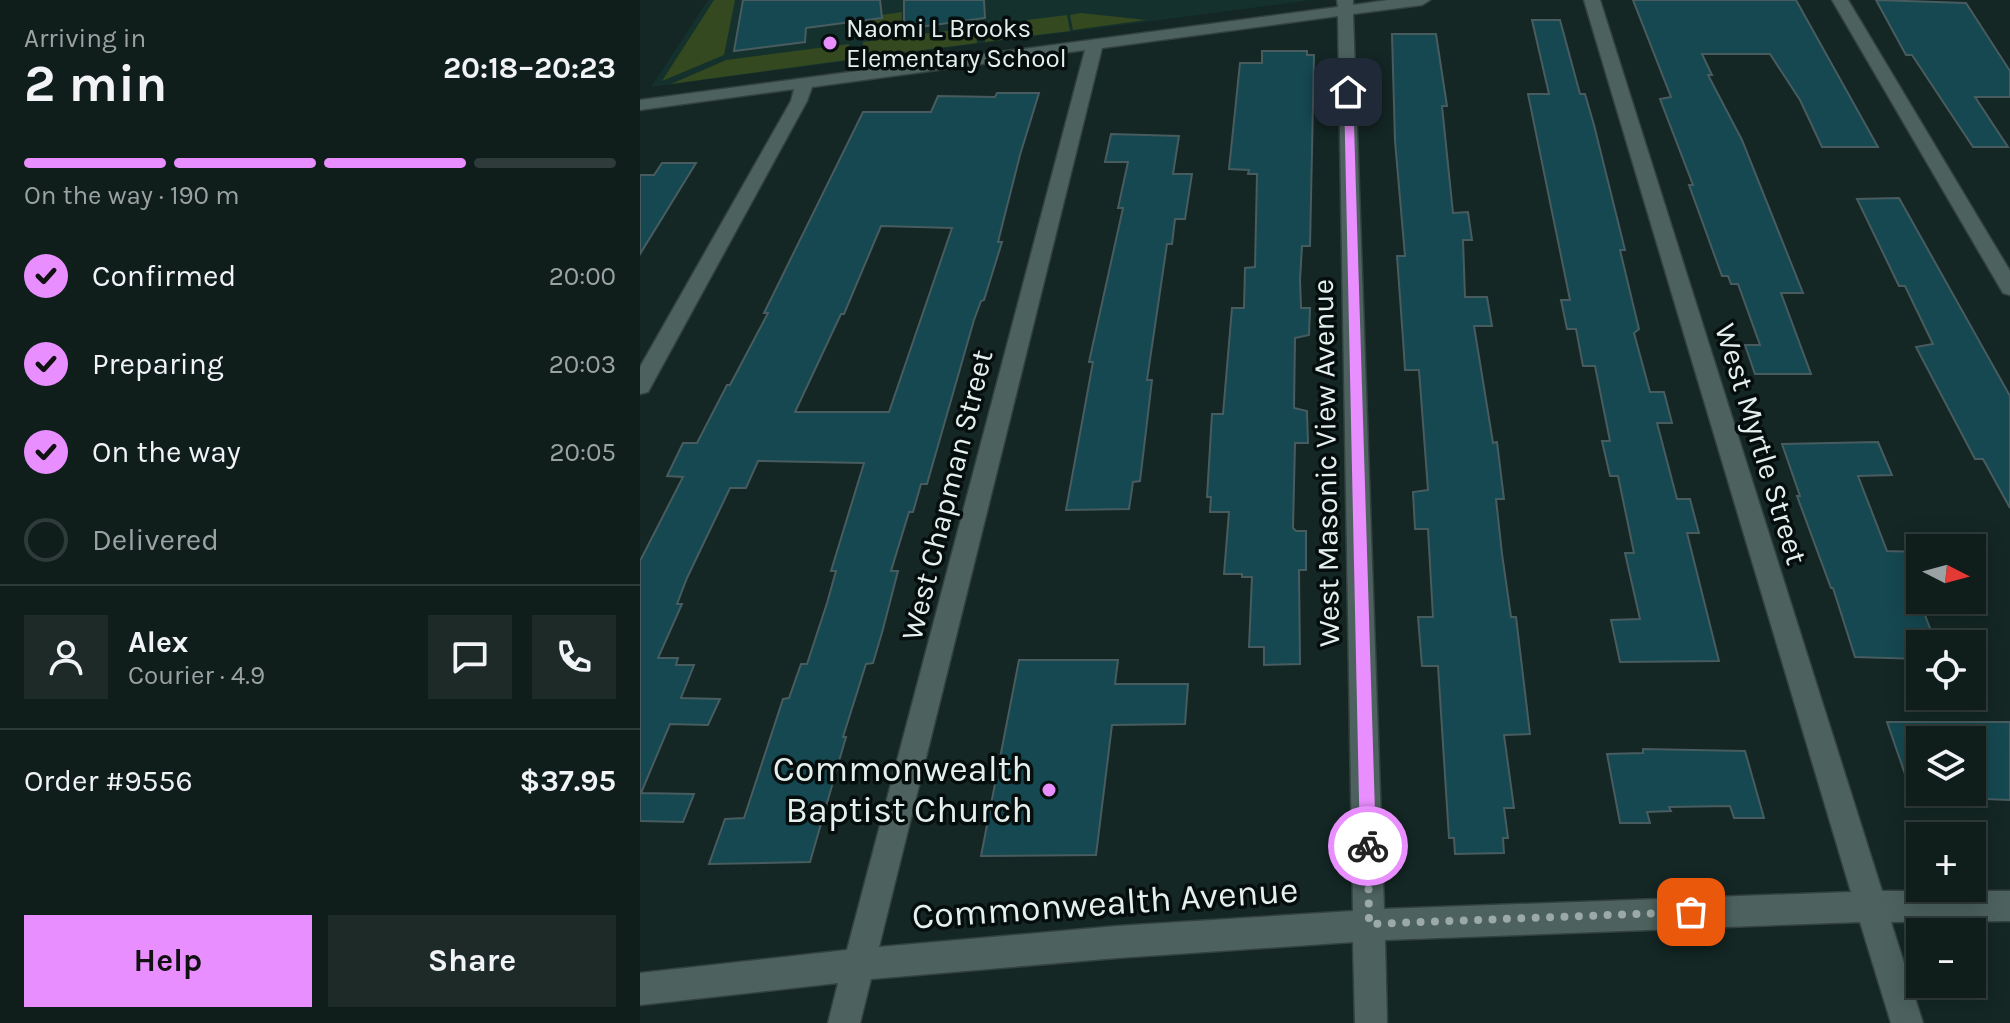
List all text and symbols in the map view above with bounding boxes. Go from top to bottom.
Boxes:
place label: Naomi L Brooks Elementary School [846,13,1067,74]
text: Arriving in [24,23,146,54]
marker: Naomi L Brooks Elementary School [821,34,839,52]
text: 20:18–20:23 [443,50,616,86]
text: 2 min [24,53,167,114]
pin [1314,58,1382,126]
icon: home [1326,70,1370,114]
text: On the way · 190 m [24,180,240,211]
icon: check [24,254,68,298]
text: Confirmed [92,258,236,294]
text: 20:00 [549,261,616,292]
street label: West Masonic View Avenue [1305,279,1347,647]
street label: West Myrtle Street [1707,319,1815,569]
icon: check [24,342,68,386]
text: Preparing [92,346,224,382]
street label: West Chapman Street [893,346,1001,644]
text: 20:03 [549,349,616,380]
icon: check [24,430,68,474]
text: On the way [92,434,241,470]
text: 20:05 [549,437,616,468]
text: Delivered [92,522,219,558]
north arrow [1906,534,1986,614]
map controls [1906,534,1986,998]
button: person [24,615,108,699]
button: chat [428,615,512,699]
button: phone [532,615,616,699]
text: Alex [128,624,188,660]
button: locate [1906,630,1986,710]
text: Courier · 4.9 [128,660,265,691]
button: layers [1906,726,1986,806]
place label: Commonwealth Baptist Church [773,748,1033,831]
text: Order #9556 [24,763,193,799]
text: $37.95 [520,763,616,799]
marker: Commonwealth Baptist Church [1040,781,1058,799]
courier [1328,806,1408,886]
button: + [1906,822,1986,902]
icon: bike [1346,824,1390,868]
street label: Commonwealth Avenue [910,869,1300,937]
pin [1657,878,1725,946]
icon: bag [1669,890,1713,934]
button: Help [24,915,312,1007]
button: Share [328,915,616,1007]
button: − [1906,918,1986,998]

